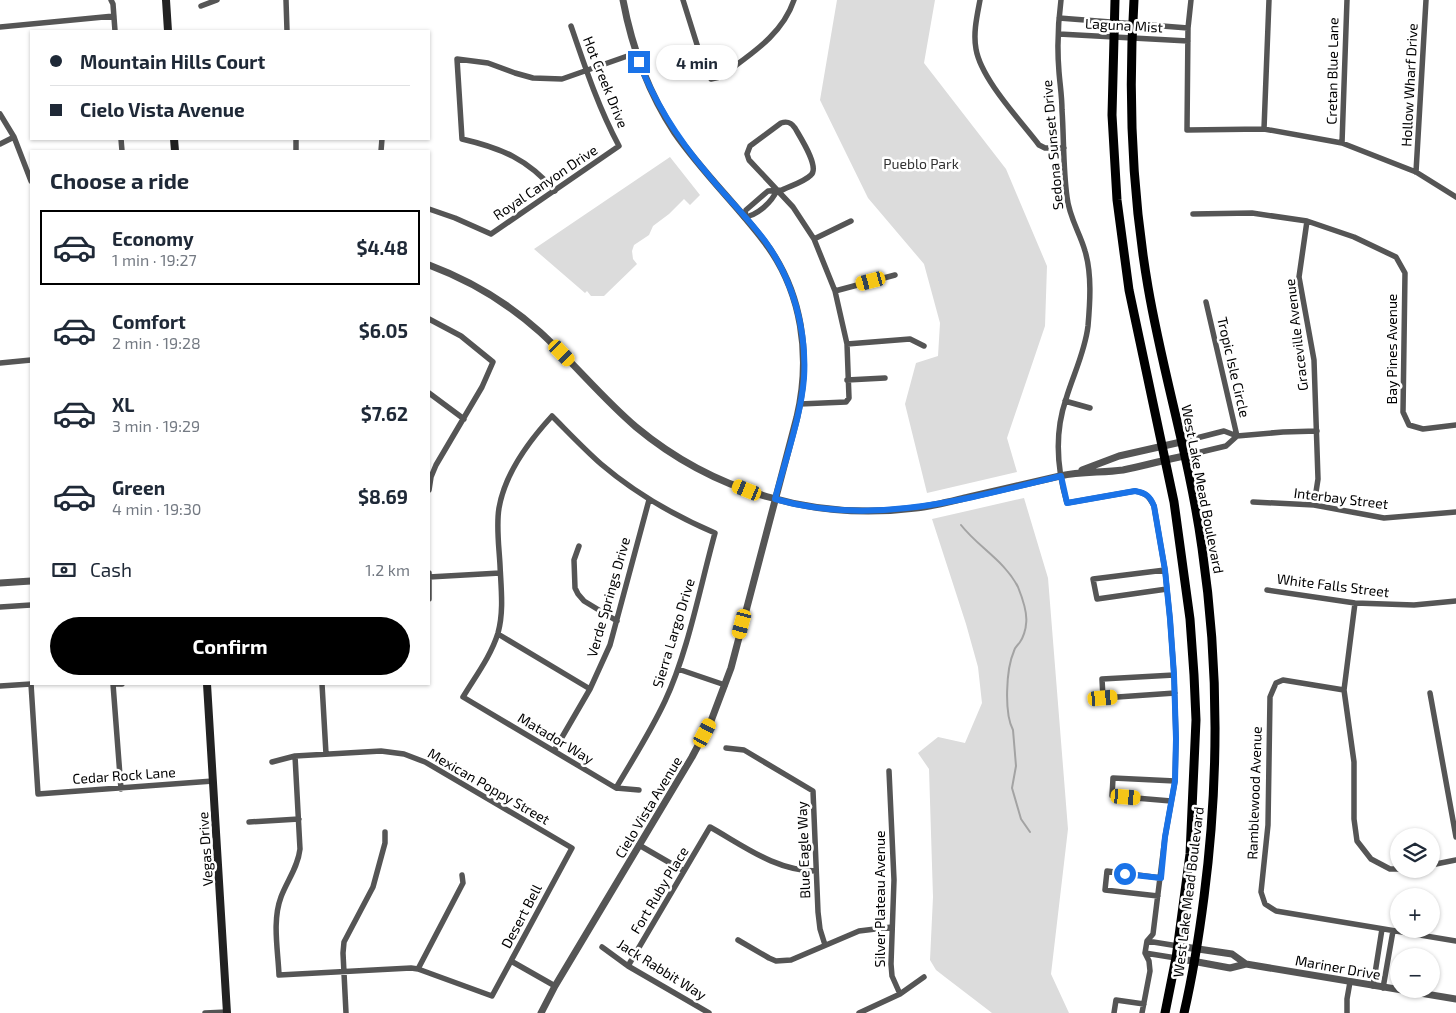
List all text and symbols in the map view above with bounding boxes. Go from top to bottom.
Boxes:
street label: Laguna Mist [1085,14,1163,36]
street label: Cretan Blue Lane [1323,17,1341,125]
street label: Hollow Wharf Drive [1397,23,1421,147]
street label: Hot Creek Drive [580,34,632,130]
callout: 4 min [656,44,739,80]
text: Mountain Hills Court [80,50,265,73]
route end [628,51,650,73]
text: 4 min [676,53,718,72]
street label: Sedona Sunset Drive [1038,79,1066,211]
text: Cielo Vista Avenue [80,98,245,121]
street label: Royal Canyon Drive [490,141,600,223]
park label: Pueblo Park [883,155,959,172]
text: Choose a ride [50,167,189,193]
icon: car [52,225,97,270]
text: Economy [112,227,194,250]
text: $4.48 [356,236,408,259]
text: 1 min · 19:27 [112,250,197,269]
car [854,270,887,292]
street label: Graceville Avenue [1281,278,1311,392]
street label: Bay Pines Avenue [1383,294,1400,404]
icon: car [52,308,97,353]
text: Comfort [112,310,186,333]
street label: Tropic Isle Circle [1214,315,1254,419]
text: $6.05 [359,319,408,342]
text: 2 min · 19:28 [112,333,201,352]
car [546,337,577,369]
icon: car [52,391,97,436]
text: XL [112,393,134,416]
text: $7.62 [361,402,408,425]
street label: West Lake Mead Boulevard [1178,403,1228,575]
text: 3 min · 19:29 [112,416,200,435]
icon: car [52,474,97,519]
text: Green [112,476,165,499]
car [730,477,763,503]
street label: Interbay Street [1293,484,1389,512]
text: $8.69 [358,485,408,508]
text: 4 min · 19:30 [112,499,201,518]
street label: Verde Springs Drive [583,535,633,659]
icon: cash [50,556,78,584]
text: Cash [90,558,132,581]
text: 1.2 km [365,560,410,579]
street label: White Falls Street [1276,570,1390,600]
street label: Sierra Largo Drive [648,576,698,690]
car [730,608,753,640]
button: Confirm [50,617,410,675]
car [1087,689,1118,707]
street label: Matador Way [515,709,597,768]
car [691,716,718,750]
street label: Ramblewood Avenue [1243,726,1265,860]
street label: Mexican Poppy Street [425,744,553,828]
street label: Cielo Vista Avenue [611,753,685,861]
street label: Cedar Rock Lane [72,763,176,787]
car [1110,788,1141,806]
street label: Blue Eagle Way [793,800,813,899]
street label: West Lake Mead Boulevard [1169,806,1207,978]
street label: Vegas Drive [194,811,216,887]
map controls [1390,828,1440,998]
button: layers [1390,828,1440,878]
street label: Silver Plateau Avenue [871,831,888,967]
street label: Fort Ruby Place [626,843,692,937]
route start [1114,863,1136,885]
street label: Desert Bell [497,880,545,951]
button: + [1390,888,1440,938]
street label: Jack Rabbit Way [614,935,710,1003]
button: − [1390,948,1440,998]
street label: Mariner Drive [1294,951,1382,983]

